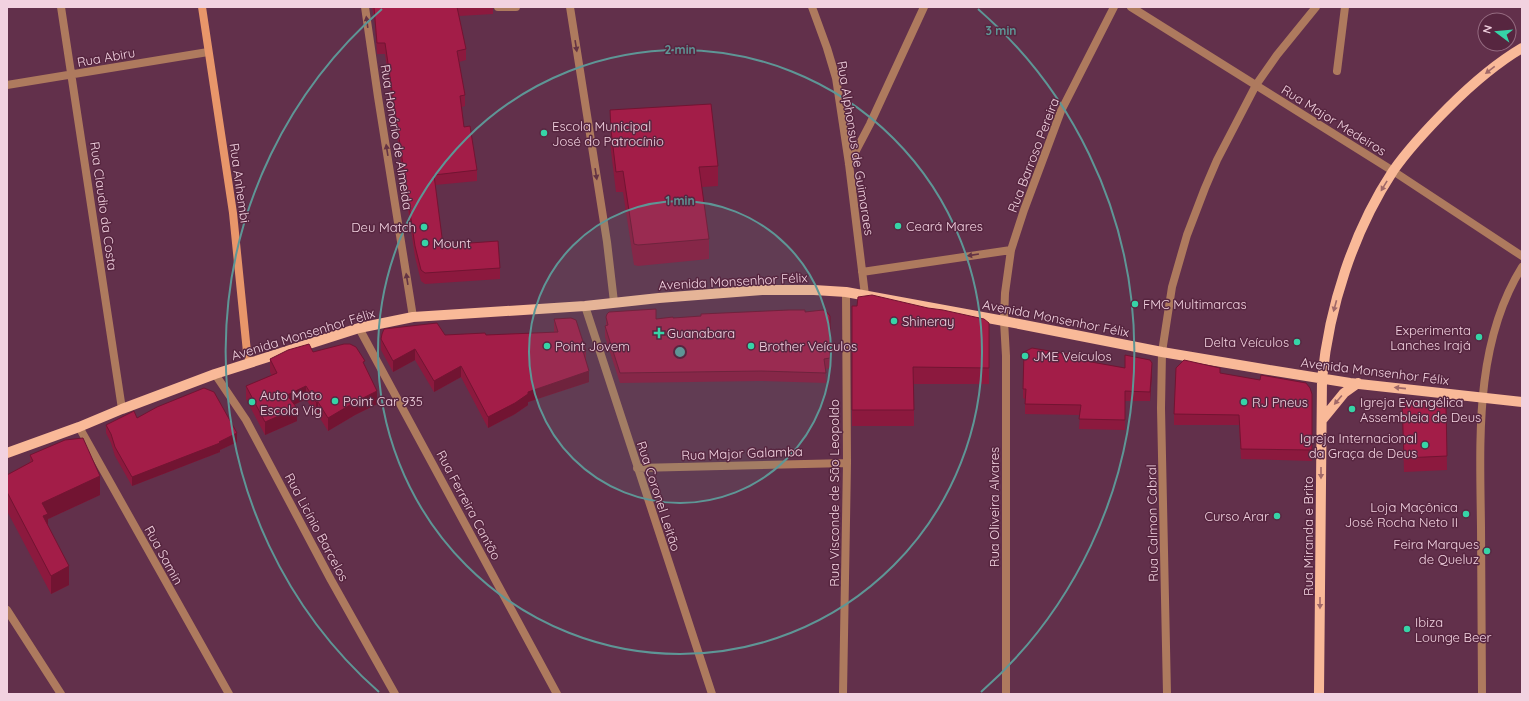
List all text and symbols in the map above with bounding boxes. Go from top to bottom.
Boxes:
north arrow [1477,12,1517,52]
one-way arrow [364,16,370,28]
text: 3 min [986,23,1016,38]
text: N [1480,23,1495,35]
one-way arrow [573,39,579,52]
text: 2 min [664,42,696,57]
street label: Rua Abiru [76,44,136,70]
street label: Rua Alphonsus de Guimaraes [834,60,878,236]
street label: Rua Honório de Almeida [378,63,416,211]
one-way arrow [1484,66,1495,75]
street label: Rua Major Medeiros [1279,81,1389,159]
street label: Rua Barroso Pereira [1004,95,1062,215]
place label: Escola Municipal José do Patrocínio [552,118,664,149]
marker: Escola Municipal José do Patrocínio [539,128,549,138]
street label: Rua Claudio da Costa [87,140,121,272]
street label: Rua Anhembi [226,142,254,224]
one-way arrow [383,144,389,156]
one-way arrow [593,168,599,180]
one-way arrow [1380,180,1387,192]
text: 1 min [665,193,695,208]
place label: Ceará Mares [906,218,983,234]
place label: Deu Match [351,219,416,235]
marker: Ceará Mares [893,221,903,231]
marker: Deu Match [419,222,429,232]
place label: Mount [433,235,471,251]
marker: Mount [420,238,430,248]
one-way arrow [967,252,979,258]
street label: Avenida Monsenhor Félix [658,269,808,293]
one-way arrow [404,273,410,285]
street label: Avenida Monsenhor Félix [981,296,1131,340]
place label: FMC Multimarcas [1143,296,1247,312]
marker: FMC Multimarcas [1130,299,1140,309]
one-way arrow [1332,301,1338,313]
street label: Avenida Monsenhor Félix [229,305,377,363]
place label: Shineray [902,313,954,329]
marker: Shineray [889,316,899,326]
place label: Experimenta Lanches Irajá [1390,322,1471,353]
place label: Guanabara [667,325,735,341]
marker: Guanabara [654,328,664,338]
marker: Experimenta Lanches Irajá [1474,332,1484,342]
place label: Delta Veículos [1204,334,1289,350]
marker: Delta Veículos [1292,337,1302,347]
place label: Point Jovem [555,338,630,354]
place label: Brother Veículos [759,338,857,354]
marker: Point Jovem [542,341,552,351]
marker: Brother Veículos [746,341,756,351]
centre of rings [673,345,687,359]
place label: JME Veículos [1033,348,1112,364]
marker: JME Veículos [1020,351,1030,361]
street label: Avenida Monsenhor Félix [1300,354,1450,388]
one-way arrow [1394,385,1406,392]
place label: Auto Moto Escola Vig [260,387,322,418]
place label: Point Car 935 [343,393,423,409]
place label: RJ Pneus [1252,394,1308,410]
place label: Igreja Evangélica Assembleia de Deus [1360,394,1481,425]
one-way arrow [1334,395,1343,405]
marker: Point Car 935 [330,396,340,406]
marker: Auto Moto Escola Vig [247,397,257,407]
marker: RJ Pneus [1239,397,1249,407]
street label: Rua Visconde de São Leopoldo [826,399,842,587]
marker: Igreja Evangélica Assembleia de Deus [1347,404,1357,414]
place label: Igreja Internacional da Graça de Deus [1300,430,1417,461]
street label: Rua Coronel Leitão [634,439,684,553]
marker: Igreja Internacional da Graça de Deus [1420,440,1430,450]
street label: Rua Major Galamba [681,443,803,463]
street label: Rua Ferreira Cantão [433,447,505,563]
street label: Rua Oliveira Alvares [986,447,1002,567]
street label: Rua Calmon Cabral [1143,464,1161,582]
one-way arrow [1318,467,1324,480]
street label: Rua Licínio Barcelos [282,470,352,584]
street label: Rua Miranda e Brito [1300,476,1316,596]
place label: Loja Maçônica José Rocha Neto II [1345,499,1458,530]
place label: Curso Arar [1204,508,1269,524]
marker: Loja Maçônica José Rocha Neto II [1461,509,1471,519]
marker: Curso Arar [1272,511,1282,521]
street label: Rua Samin [141,523,187,587]
place label: Feira Marques de Queluz [1393,536,1479,567]
marker: Feira Marques de Queluz [1482,546,1492,556]
one-way arrow [1317,597,1323,610]
place label: Ibiza Lounge Beer [1415,614,1492,645]
marker: Ibiza Lounge Beer [1402,624,1412,634]

